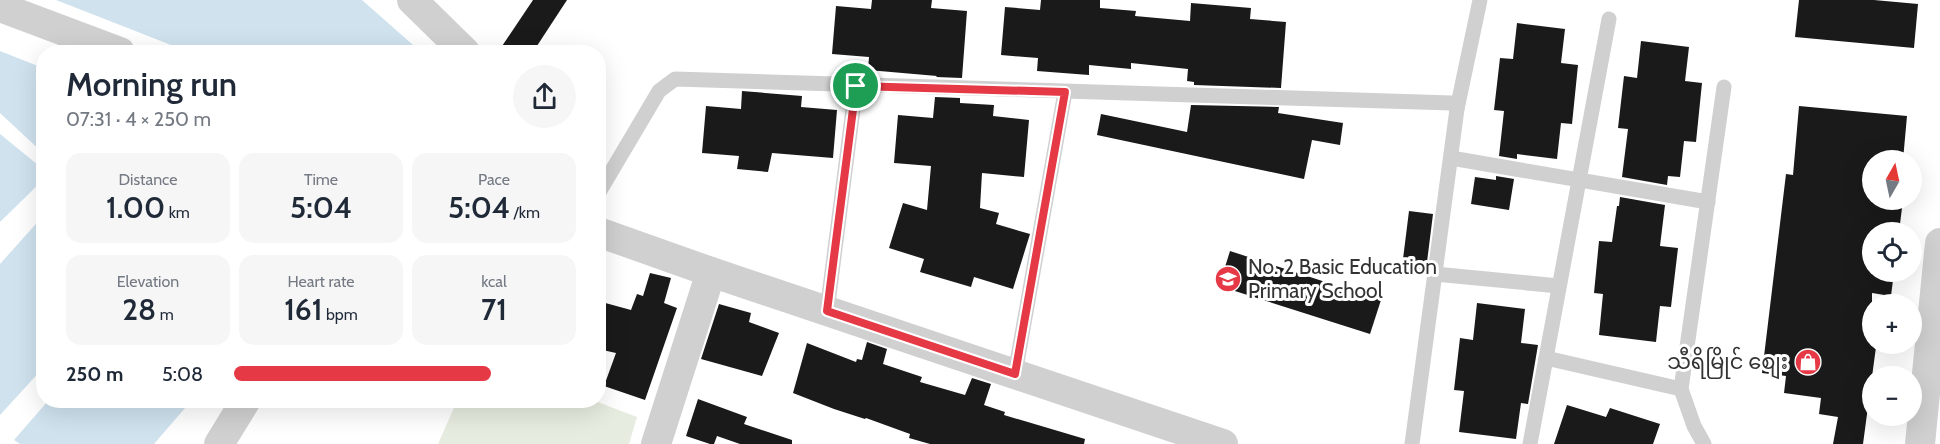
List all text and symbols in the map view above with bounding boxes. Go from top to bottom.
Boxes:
pin [830,60,881,111]
text: Morning run [66,64,237,104]
button: share [513,65,576,128]
icon: arrive [839,69,872,102]
text: 07:31 · 4 × 250 m [66,107,211,131]
north arrow [1862,150,1922,210]
map controls [1862,150,1922,426]
text: Distance [119,170,177,189]
text: Time [304,170,338,189]
text: Pace [478,170,510,189]
text: 1.00 [106,189,165,226]
text: 5:04 [290,189,352,226]
text: 5:04 [448,189,510,226]
text: km [165,203,190,222]
text: /km [510,203,540,222]
button: locate [1862,222,1922,282]
place label: No. 2 Basic Education Primary School [1248,254,1437,303]
school or university icon: No. 2 Basic Education Primary School [1213,264,1243,294]
text: Elevation [117,272,179,291]
text: Heart rate [288,272,354,291]
text: kcal [481,272,507,291]
text: 28 [122,291,156,328]
text: 161 [284,291,322,328]
text: 71 [481,291,507,328]
button: + [1862,294,1922,354]
text: m [156,305,174,324]
text: bpm [322,305,358,324]
place label: သီရိမြိုင် စျေး [1667,346,1788,380]
shop icon: သီရိမြိုင် စျေး [1793,347,1823,377]
text: 250 m [66,362,123,386]
text: 5:08 [162,362,203,386]
button: − [1862,366,1922,426]

